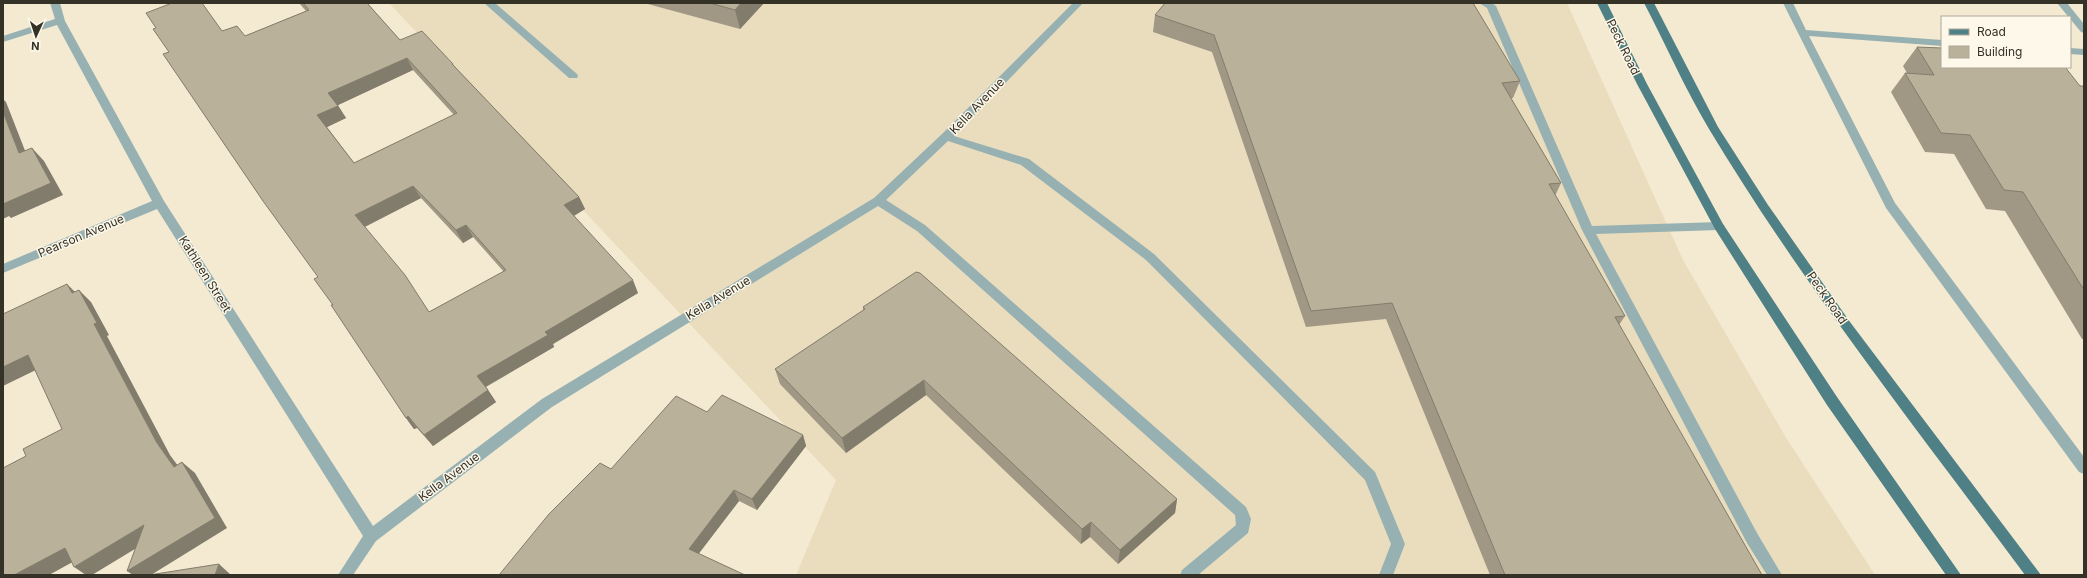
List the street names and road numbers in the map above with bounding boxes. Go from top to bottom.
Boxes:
street label: Peck Road [1603,16,1643,77]
street label: Kella Avenue [946,74,1007,137]
street label: Pearson Avenue [35,211,126,260]
street label: Kathleen Street [176,233,235,315]
street label: Peck Road [1804,269,1851,327]
street label: Kella Avenue [683,272,753,323]
street label: Kella Avenue [415,449,482,504]

